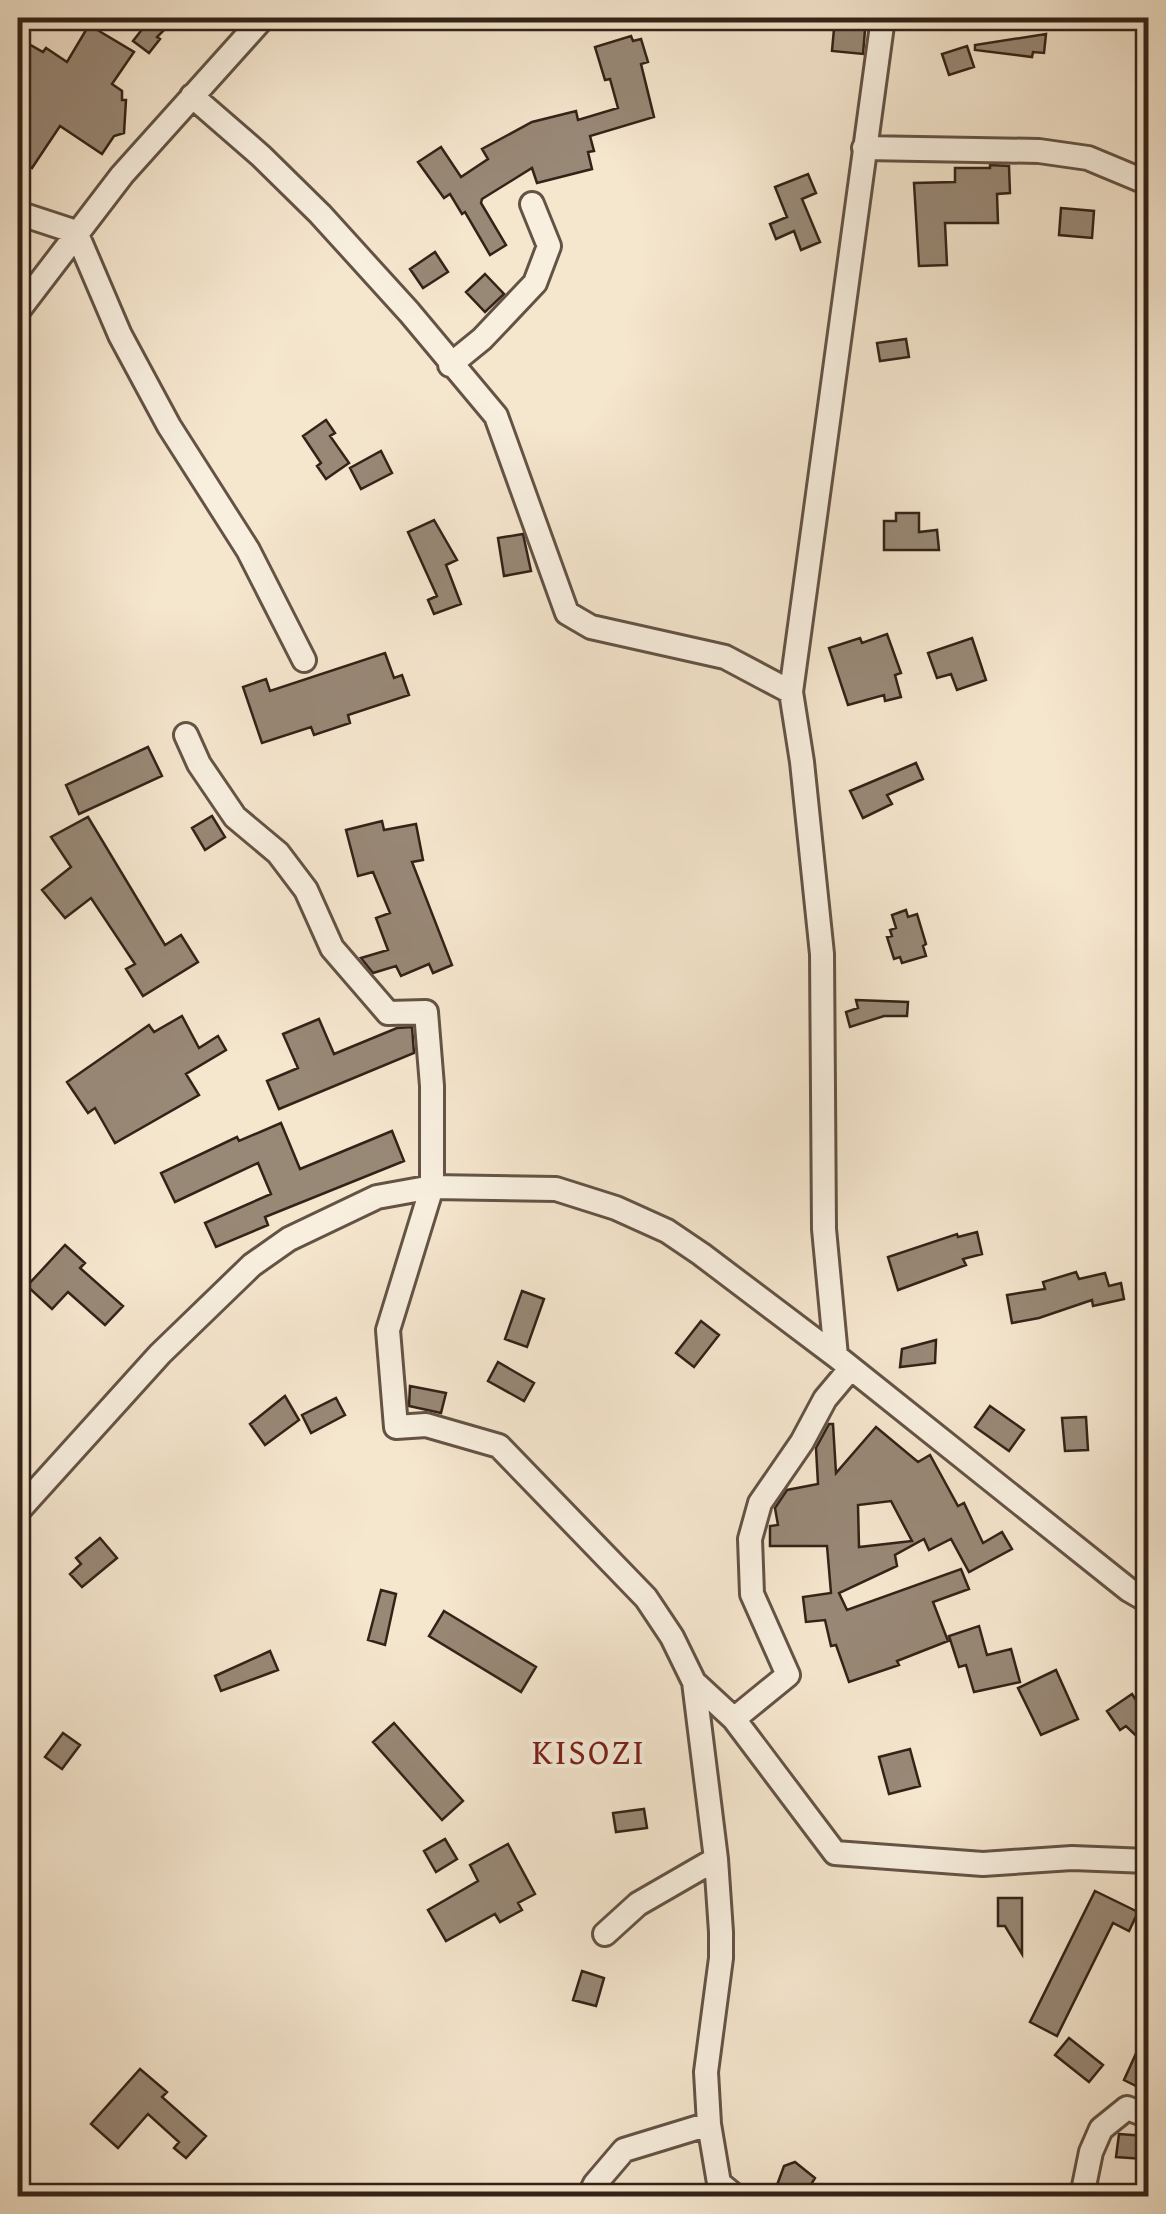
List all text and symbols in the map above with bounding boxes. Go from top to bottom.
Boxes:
district label: KISOZI [532,1726,646,1777]

